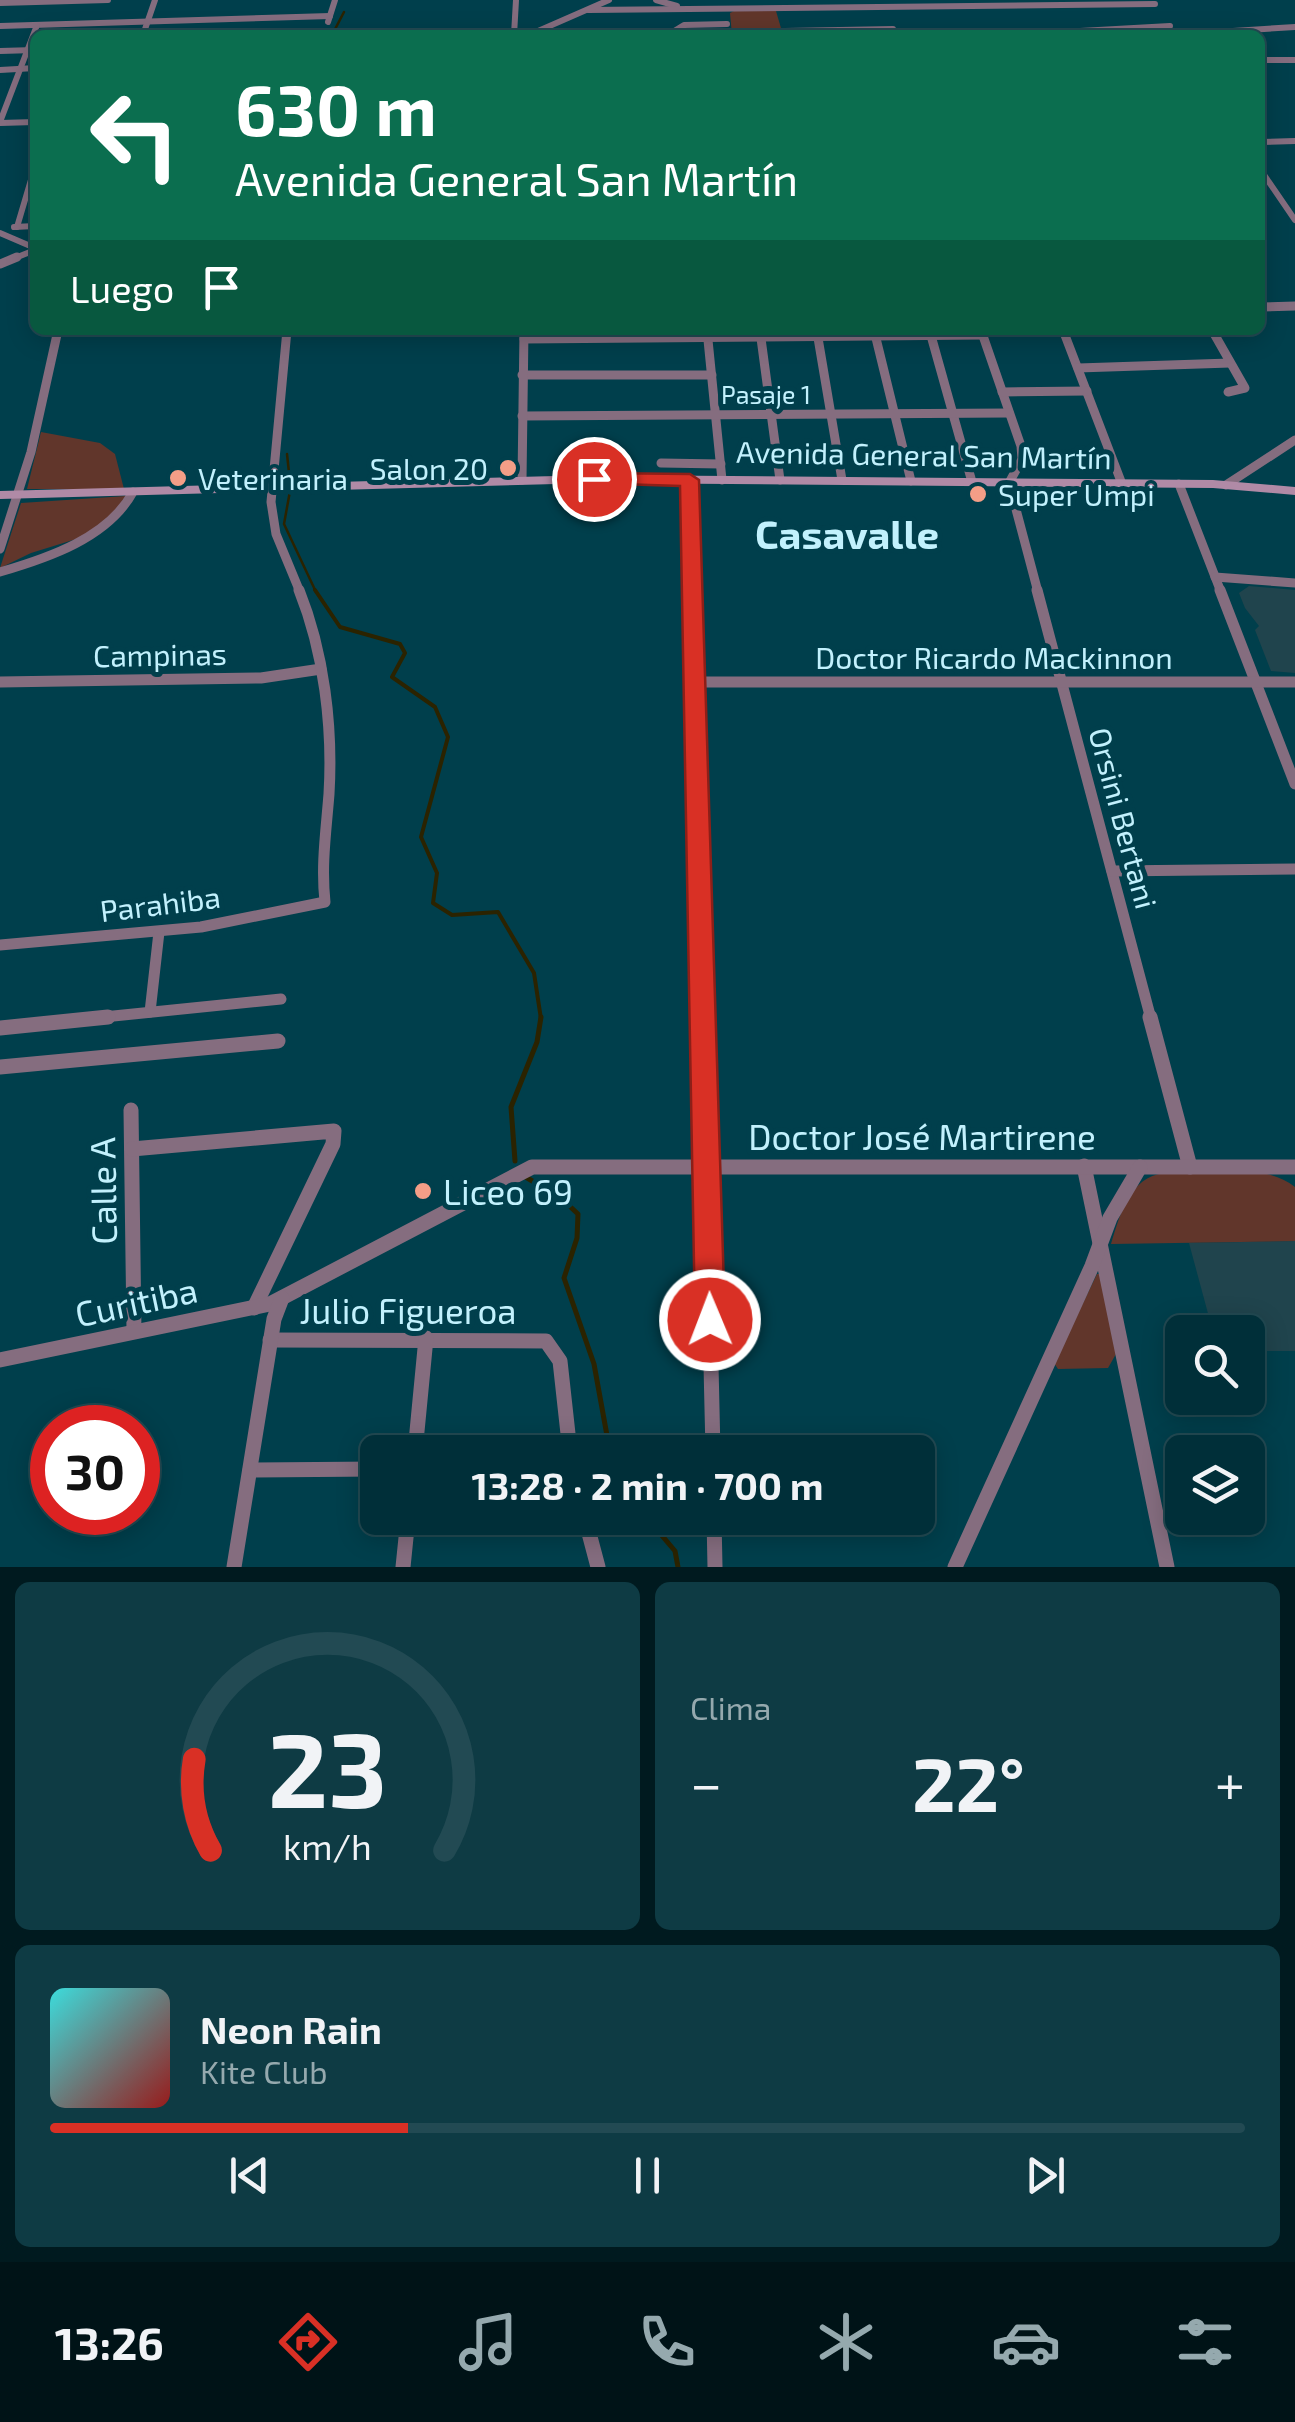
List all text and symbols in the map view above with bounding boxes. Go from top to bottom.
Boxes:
text: 630 m [235,66,437,150]
icon: left [70,70,200,200]
text: Avenida General San Martín [235,151,798,205]
icon: arrive [194,260,249,315]
text: Luego [70,265,174,311]
street label: Pasaje 1 [721,379,811,409]
street label: Avenida General San Martín [736,433,1112,475]
pin [552,437,637,522]
place label: Salon 20 [370,450,488,486]
icon: arrive [567,452,622,507]
marker: Salon 20 [497,457,519,479]
place label: Veterinaria [198,460,348,496]
marker: Veterinaria [167,467,189,489]
place label: Super Umpi [998,476,1155,512]
marker: Super Umpi [967,483,989,505]
district label: Casavalle [755,509,939,557]
street label: Campinas [93,635,227,673]
street label: Doctor Ricardo Mackinnon [815,639,1173,675]
street label: Orsini Bertani [1083,724,1165,912]
street label: Parahiba [98,878,222,928]
street label: Doctor José Martirene [748,1115,1096,1157]
street label: Calle A [80,1137,124,1245]
place label: Liceo 69 [443,1170,573,1212]
marker: Liceo 69 [412,1180,434,1202]
street label: Curitiba [71,1268,201,1334]
position arrow [658,1268,762,1372]
street label: Julio Figueroa [299,1289,517,1331]
map controls [1165,1315,1265,1535]
button: search [1165,1315,1265,1415]
speed limit sign: 30 [30,1405,160,1535]
button: layers [1165,1435,1265,1535]
text: 13:28 · 2 min · 700 m [471,1462,824,1508]
text: Clima [690,1688,771,1726]
text: 23 [268,1704,387,1829]
text: 22° [912,1737,1025,1827]
text: − [690,1749,722,1815]
text: + [1215,1749,1245,1815]
text: km/h [283,1824,372,1867]
text: Neon Rain [200,2006,382,2052]
text: Kite Club [200,2052,328,2090]
icon: previous [222,2148,277,2203]
icon: pause [620,2148,675,2203]
icon: next [1018,2148,1073,2203]
icon: directions [273,2307,343,2377]
icon: music [453,2307,523,2377]
icon: phone [632,2307,702,2377]
icon: climate [811,2307,881,2377]
icon: car [991,2307,1061,2377]
icon: filters [1170,2307,1240,2377]
text: 13:26 [55,2315,164,2369]

